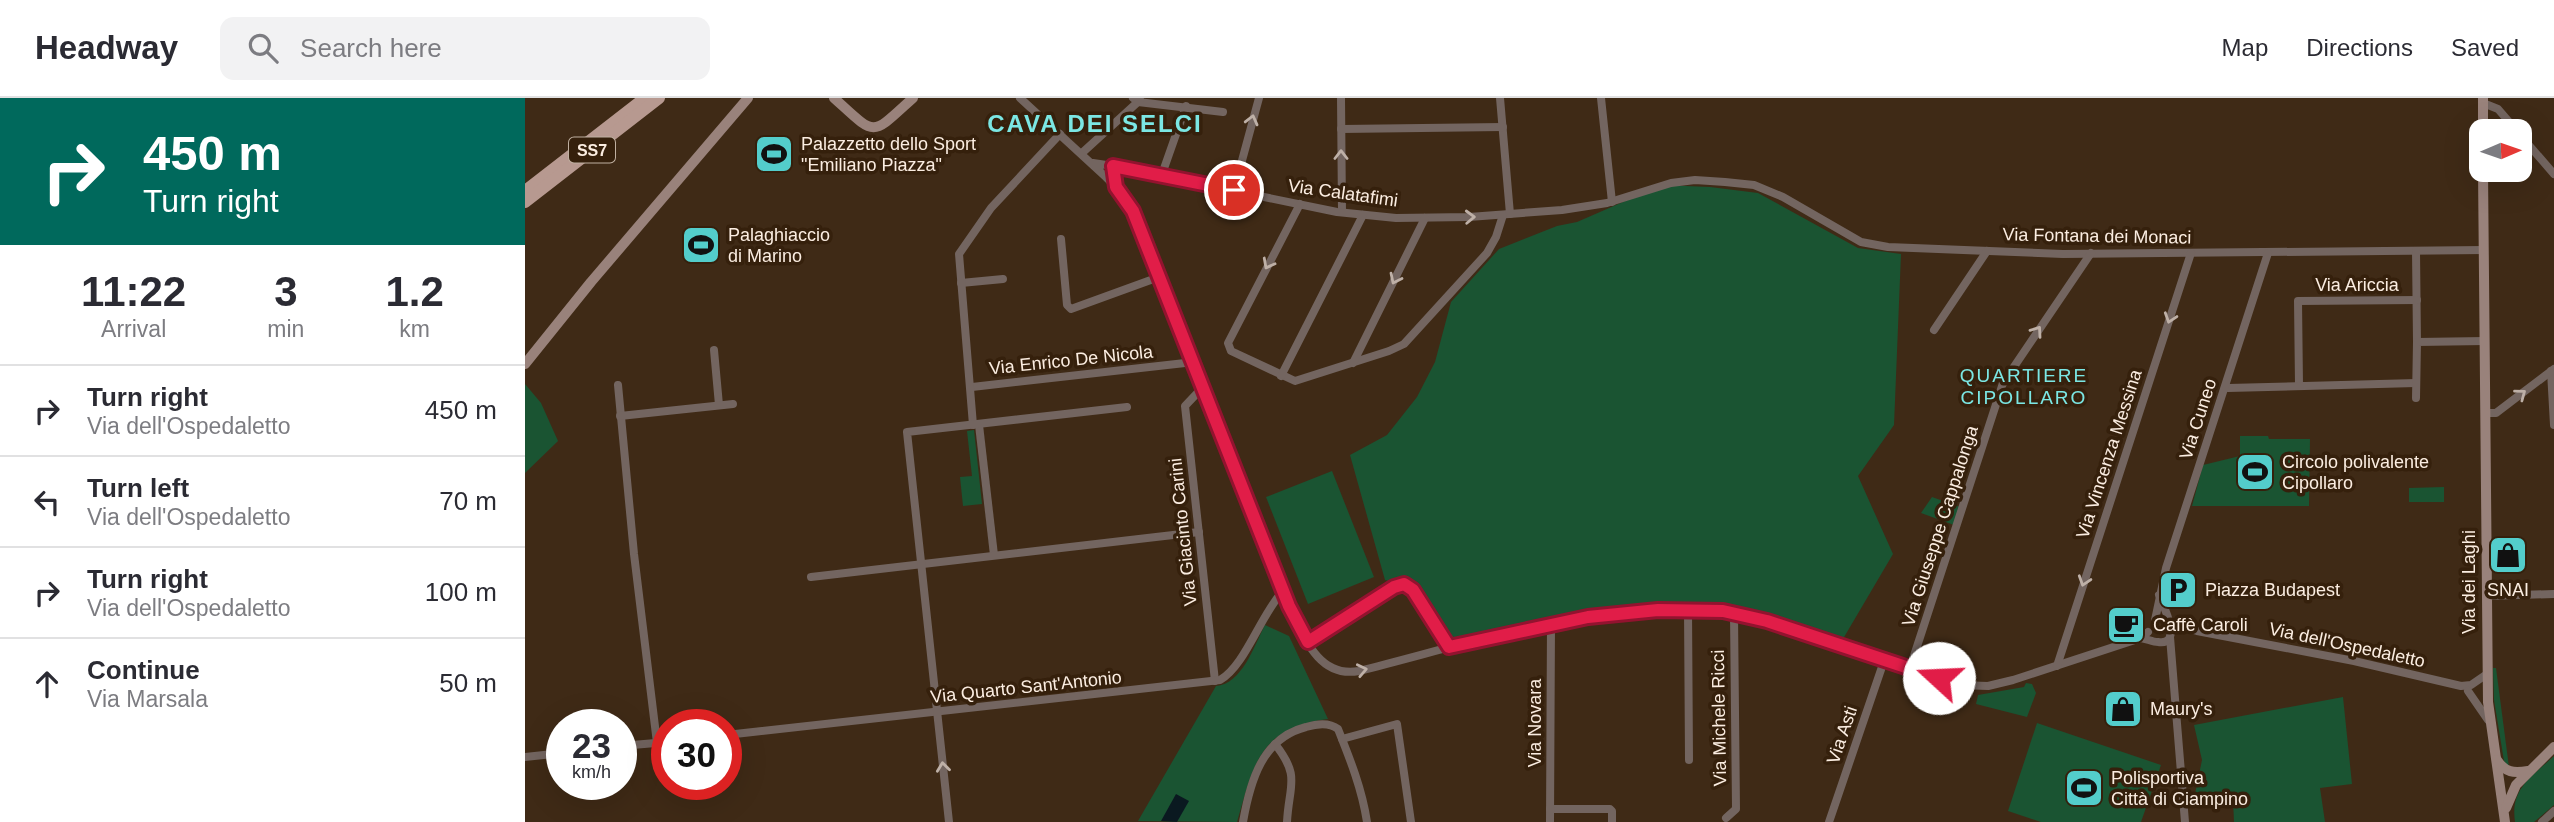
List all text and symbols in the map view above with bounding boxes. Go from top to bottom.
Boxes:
search box [220,17,710,80]
text: Headway [35,29,178,66]
icon: search [244,29,282,67]
text: Search here [300,33,442,63]
text: Map [2222,34,2268,61]
text: Directions [2306,34,2413,61]
text: Saved [2451,34,2519,61]
district label: CAVA DEI SELCI [987,110,1203,137]
one-way arrow [1244,114,1258,126]
north arrow [2469,119,2532,182]
map controls [2469,119,2532,182]
icon: right [28,126,119,217]
text: 450 m [143,126,282,180]
sports icon: Palazzetto dello Sport "Emiliano Piazza" [753,133,795,175]
place label: Palazzetto dello Sport "Emiliano Piazza" [801,134,976,175]
road number: SS7 [569,138,615,162]
one-way arrow [1333,149,1349,160]
pin [1204,160,1264,220]
icon: arrive [1215,171,1253,209]
street label: Via Calatafimi [1287,175,1399,211]
text: Turn right [143,183,279,219]
one-way arrow [1465,209,1476,224]
sports icon: Palaghiaccio di Marino [680,224,722,266]
street label: Via Fontana dei Monaci [2002,224,2192,248]
place label: Palaghiaccio di Marino [728,225,830,266]
one-way arrow [1263,257,1276,269]
text: 11:22 [81,268,186,315]
text: 3 [274,268,298,315]
text: 1.2 [386,268,444,315]
one-way arrow [1389,272,1403,284]
street label: Via Ariccia [2315,275,2400,295]
one-way arrow [2164,311,2178,323]
text: Arrival [101,316,166,342]
text: min [267,316,304,342]
text: km [399,316,430,342]
one-way arrow [2029,326,2041,339]
street label: Via Enrico De Nicola [988,341,1155,379]
district label: QUARTIERE CIPOLLARO [1960,365,2088,408]
street label: Via Vincenza Messina [2072,366,2146,541]
street label: Via Cuneo [2176,376,2220,462]
text: Turn right [87,382,208,412]
one-way arrow [2513,389,2525,402]
icon: right [28,392,66,430]
text: 450 m [425,395,497,425]
text: Via dell'Ospedaletto [87,413,290,439]
street label: Via Giuseppe Cappalonga [1898,422,1982,629]
sports icon: Circolo polivalente Cipollaro [2234,451,2276,493]
place label: Circolo polivalente Cipollaro [2282,452,2429,493]
street label: Via Giacinto Carini [1165,457,1201,607]
text: Turn left [87,473,189,503]
icon: left [28,483,66,521]
text: 70 m [439,486,497,516]
text: Via dell'Ospedaletto [87,504,290,530]
street label: Via dei Laghi [2459,530,2479,634]
shop icon: SNAI [2487,534,2529,576]
text: Turn right [87,564,208,594]
parking icon: Piazza Budapest [2157,569,2199,611]
icon: right [28,574,66,612]
one-way arrow [2078,574,2093,586]
text: 100 m [425,577,497,607]
place label: Piazza Budapest [2205,580,2340,600]
place label: SNAI [2487,580,2529,600]
text: Via dell'Ospedaletto [87,595,290,621]
cafe icon: Caffè Caroli [2105,604,2147,646]
place label: Caffè Caroli [2153,615,2248,635]
street label: Via dell'Ospedaletto [2267,619,2427,671]
position arrow [1902,641,1976,715]
street label: Via Michele Ricci [1708,649,1730,787]
text: Continue [87,655,200,685]
one-way arrow [1356,664,1368,678]
icon: ahead [28,665,66,703]
street label: Via Quarto Sant'Antonio [929,667,1123,707]
text: 50 m [439,668,497,698]
street label: Via Novara [1525,678,1545,767]
text: Via Marsala [87,686,208,712]
shop icon: Maury's [2102,688,2144,730]
place label: Maury's [2150,699,2212,719]
street label: Via Asti [1823,704,1861,766]
speed limit sign: 30 [651,709,742,800]
text: 23 [572,726,611,765]
text: km/h [572,762,611,782]
one-way arrow [936,762,951,773]
sports icon: Polisportiva Città di Ciampino [2063,767,2105,809]
place label: Polisportiva Città di Ciampino [2111,768,2248,809]

